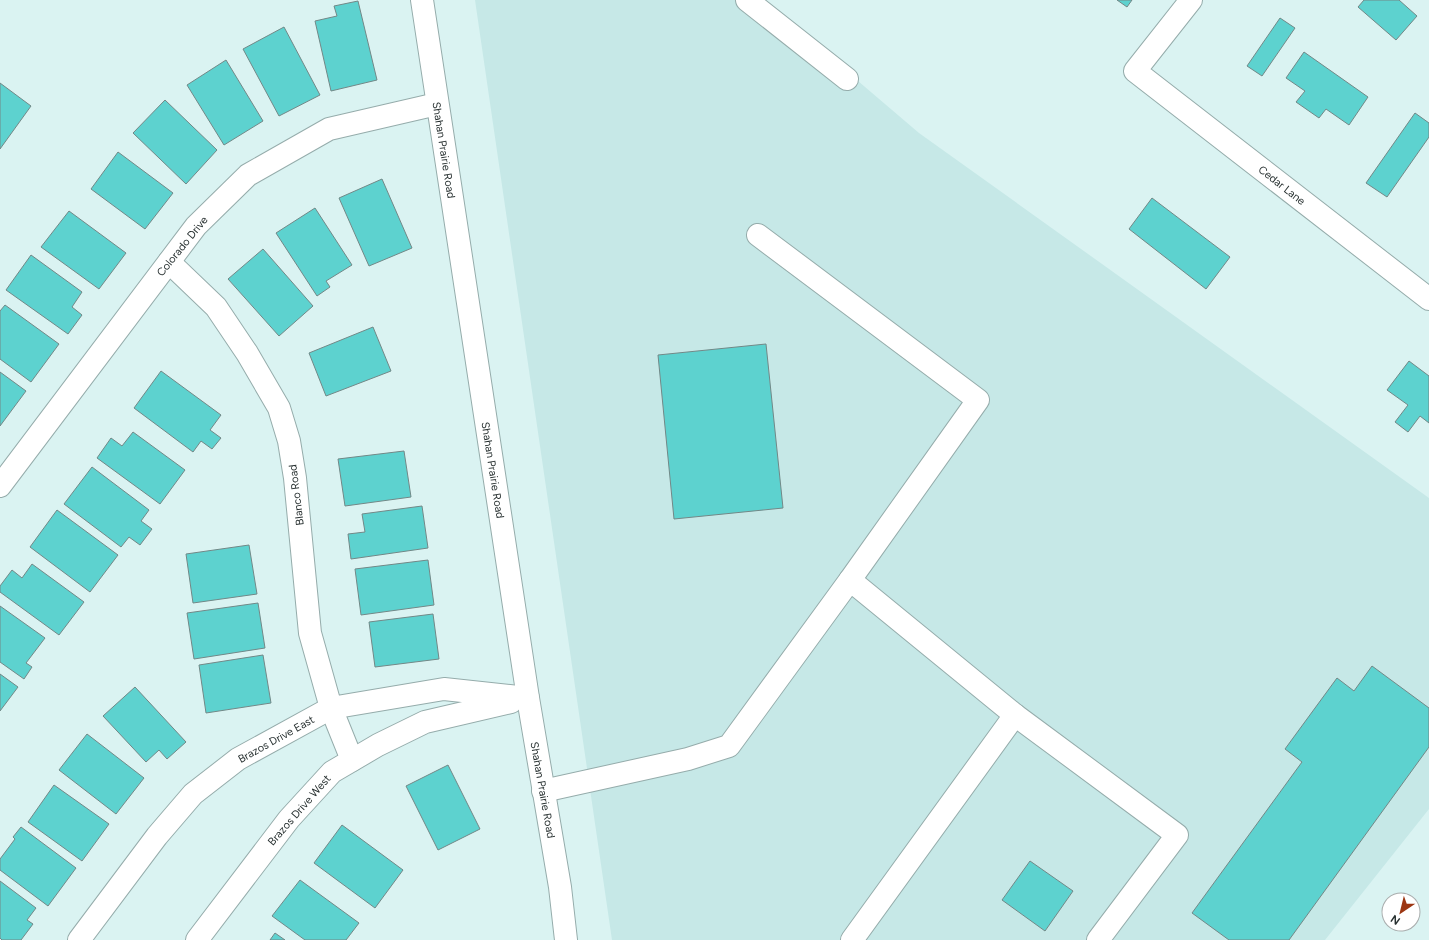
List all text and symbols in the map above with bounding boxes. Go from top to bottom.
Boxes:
street label: Shahan Prairie Road [429,101,458,199]
street label: Cedar Lane [1256,163,1308,208]
street label: Colorado Drive [154,214,211,279]
street label: Shahan Prairie Road [478,421,507,519]
street label: Blanco Road [286,464,307,526]
street label: Brazos Drive East [236,713,317,766]
street label: Shahan Prairie Road [528,741,557,839]
street label: Brazos Drive West [265,772,334,848]
north arrow [1381,892,1421,932]
text: N [1388,912,1403,928]

